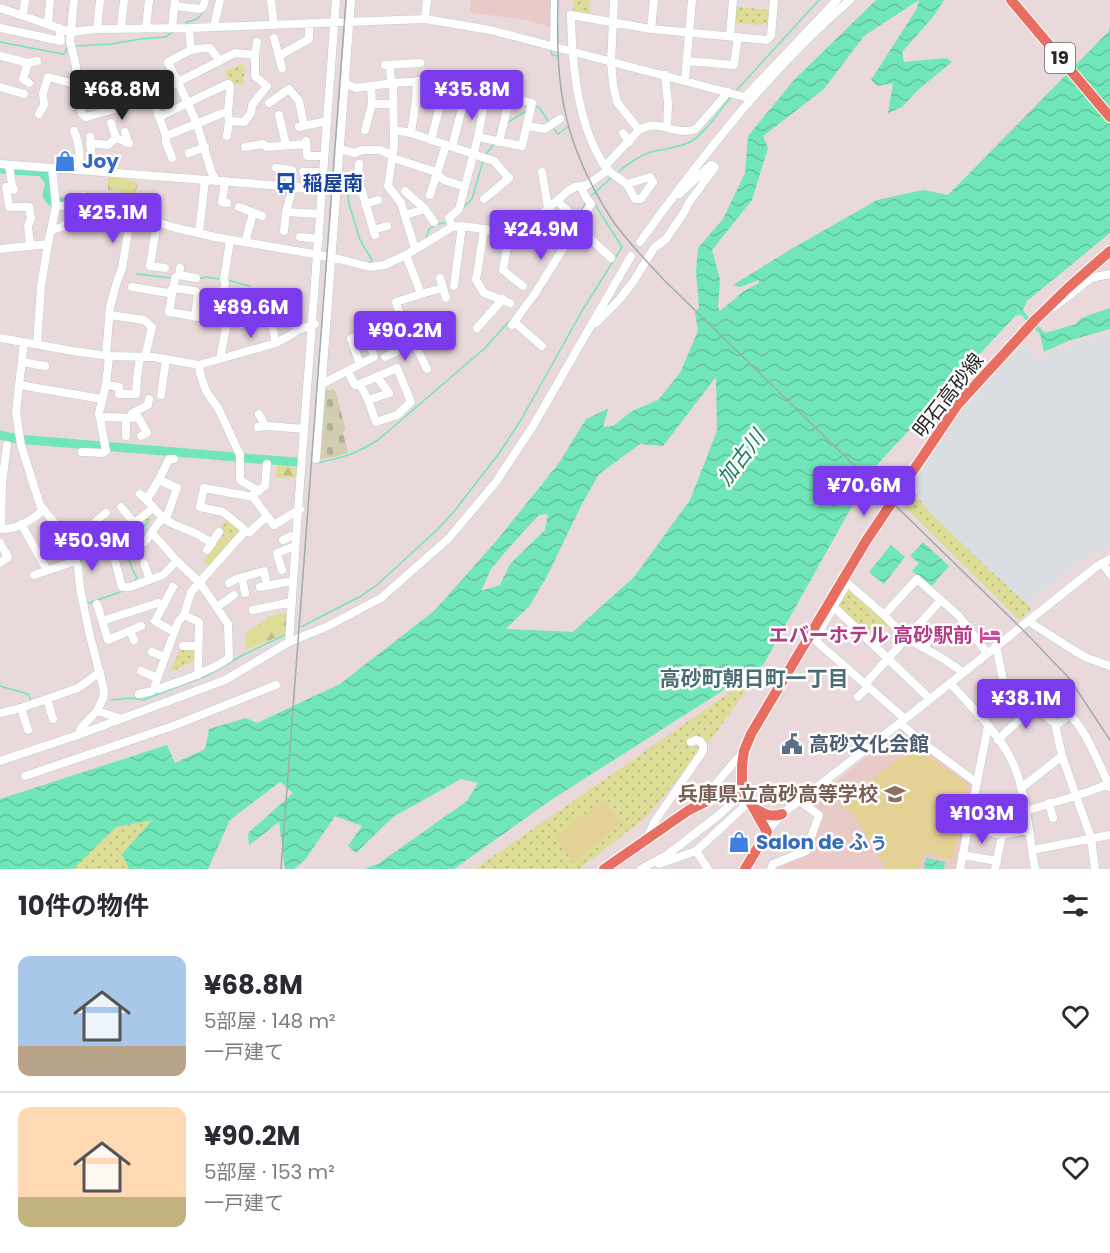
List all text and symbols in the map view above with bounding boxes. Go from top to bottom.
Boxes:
road number: 19 [1045,43,1075,73]
pin: ¥68.8M [73,70,171,121]
pin: ¥35.8M [423,70,521,121]
text: ¥68.8M [84,75,160,103]
text: ¥35.8M [434,75,510,103]
place label: Joy [82,147,119,175]
shop icon: Joy [53,149,77,173]
place label: 稲屋南 [303,169,363,197]
bus stop icon: 稲屋南 [274,171,298,195]
pin: ¥25.1M [64,193,162,244]
text: ¥25.1M [78,198,148,226]
pin: ¥24.9M [492,210,590,261]
text: ¥24.9M [504,215,578,243]
pin: ¥89.6M [202,288,300,339]
text: ¥89.6M [213,293,289,321]
pin: ¥90.2M [356,311,454,362]
text: ¥90.2M [368,316,442,344]
street label: 明石高砂線 [906,347,990,443]
water label: 加古川 [710,422,772,492]
pin: ¥70.6M [815,466,913,517]
text: ¥70.6M [827,471,901,499]
pin: ¥50.9M [43,521,141,572]
text: ¥50.9M [54,526,130,554]
place label: エバーホテル 高砂駅前 [769,621,973,649]
hotel icon: エバーホテル 高砂駅前 [978,623,1002,647]
district label: 高砂町朝日町一丁目 [660,664,849,693]
pin: ¥38.1M [977,679,1075,730]
text: ¥38.1M [991,684,1061,712]
place label: 高砂文化会館 [809,730,929,758]
public building icon: 高砂文化会館 [780,732,804,756]
place label: 兵庫県立高砂高等学校 [678,780,878,808]
school or university icon: 兵庫県立高砂高等学校 [883,782,907,806]
pin: ¥103M [940,794,1024,845]
text: ¥103M [950,799,1014,827]
place label: Salon de ふぅ [756,828,888,856]
shop icon: Salon de ふぅ [727,830,751,854]
text: 10件の物件 [18,888,149,924]
icon: filters [1059,889,1092,922]
text: ¥68.8M [204,967,303,1003]
icon: home [66,980,138,1052]
icon: heart [1059,1000,1092,1033]
text: 5部屋 · 148 m² [204,1007,336,1035]
text: 一戸建て [204,1038,284,1066]
text: ¥90.2M [204,1118,300,1154]
icon: home [66,1131,138,1203]
icon: heart [1059,1151,1092,1184]
text: 5部屋 · 153 m² [204,1158,335,1186]
text: 一戸建て [204,1189,284,1217]

